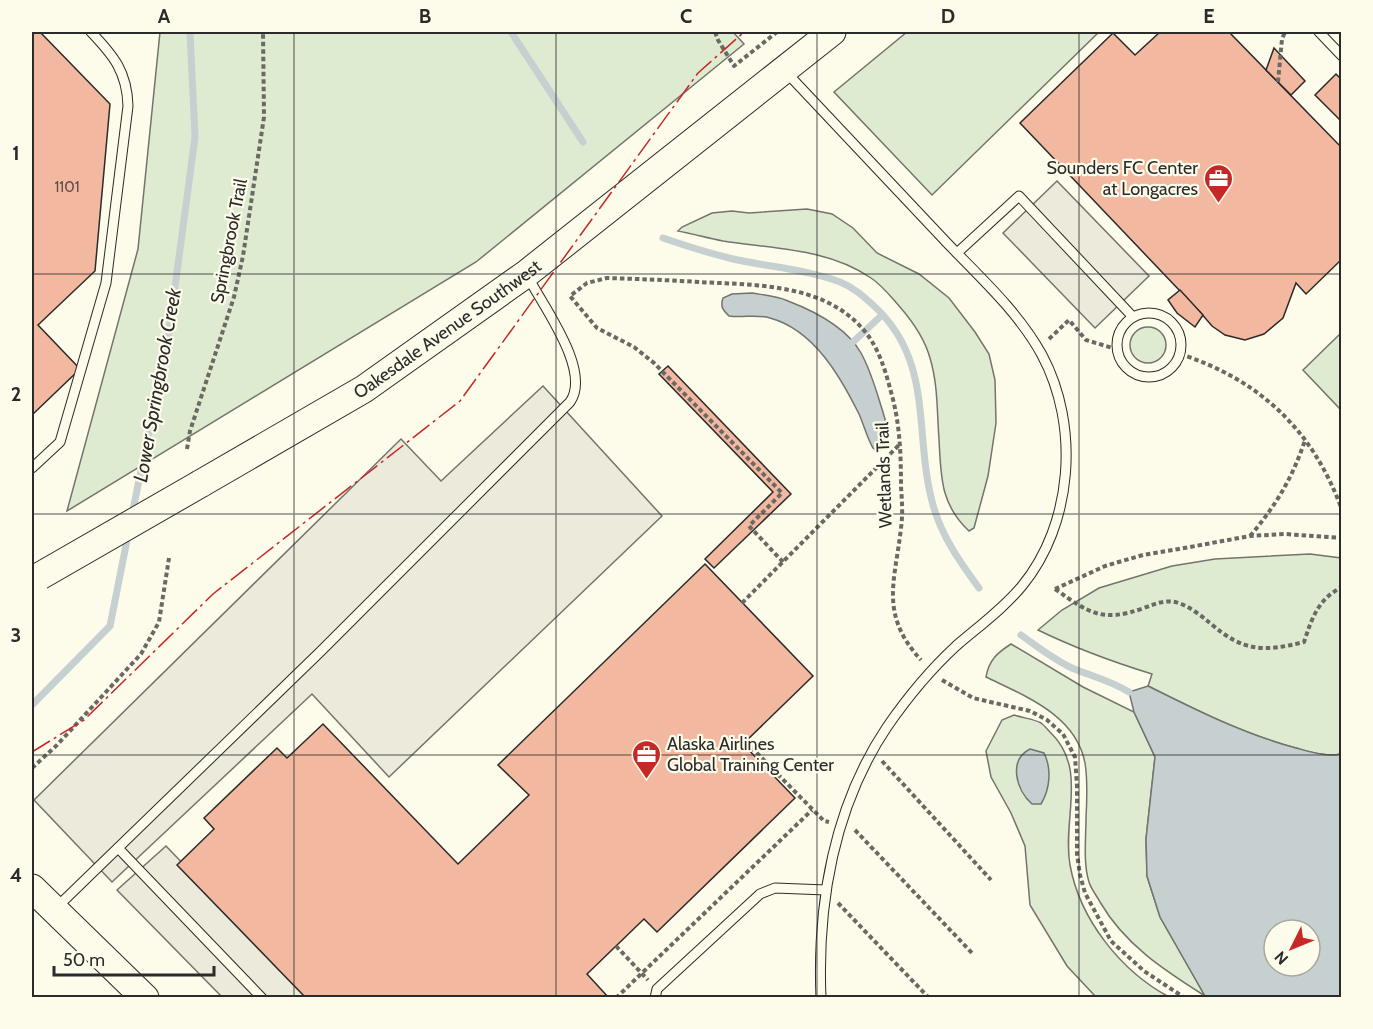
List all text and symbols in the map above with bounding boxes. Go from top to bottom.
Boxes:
text: A [158,4,171,28]
text: B [419,4,431,28]
text: C [680,4,692,28]
text: D [941,4,955,28]
text: E [1203,4,1215,28]
text: 1 [12,141,20,165]
place label: Sounders FC Center at Longacres [1046,157,1198,200]
office icon: Sounders FC Center at Longacres [1203,162,1235,204]
street label: Springbrook Trail [206,176,252,305]
house number: 1101 [54,178,80,196]
street label: Oakesdale Avenue Southwest [350,255,546,404]
water label: Lower Springbrook Creek [128,285,186,484]
text: 2 [11,382,21,406]
street label: Wetlands Trail [871,421,897,529]
text: 3 [11,623,21,647]
place label: Alaska Airlines Global Training Center [667,733,834,776]
office icon: Alaska Airlines Global Training Center [630,738,662,780]
text: 4 [10,863,22,887]
north arrow [1262,918,1322,978]
scale bar [54,939,214,977]
text: N [1271,947,1292,969]
text: 50 m [63,949,105,971]

